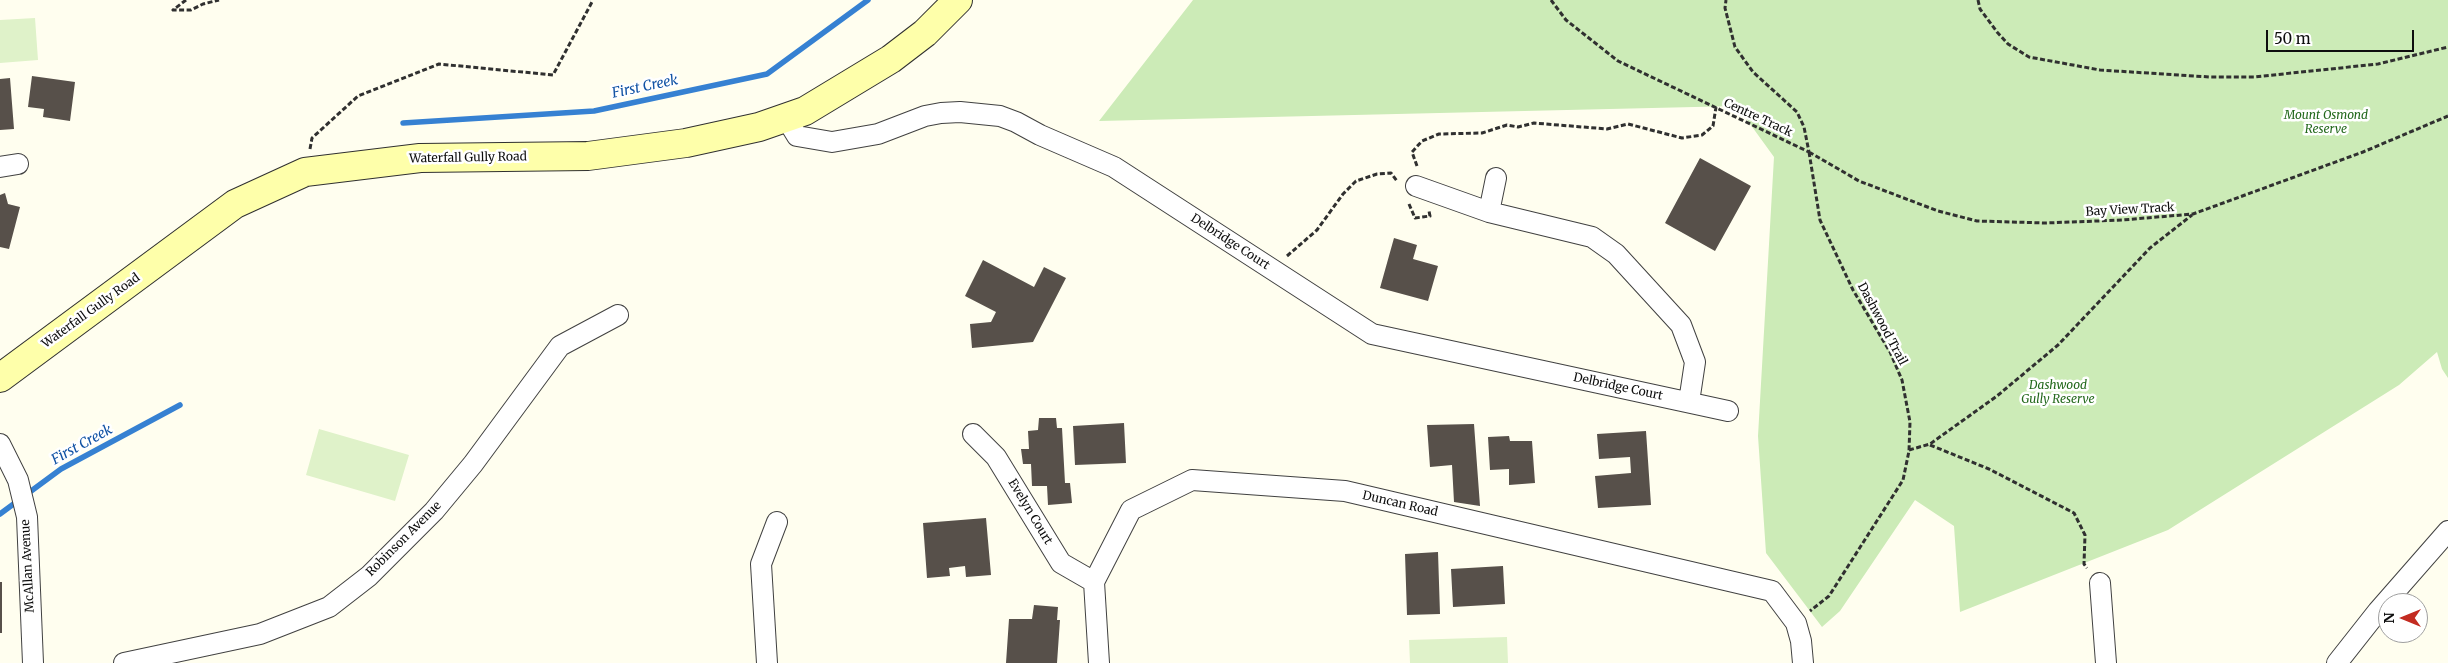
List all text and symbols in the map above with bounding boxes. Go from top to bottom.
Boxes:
scale bar [2268,20,2416,52]
text: 50 m [2274,29,2311,48]
water label: First Creek [611,72,679,102]
street label: Centre Track [1721,96,1795,140]
park label: Mount Osmond Reserve [2284,109,2368,137]
street label: Waterfall Gully Road [409,150,527,166]
street label: Bay View Track [2085,200,2175,220]
street label: Delbridge Court [1188,211,1272,273]
street label: Waterfall Gully Road [39,271,143,351]
street label: Dashwood Trail [1854,280,1910,368]
street label: Delbridge Court [1572,370,1664,404]
park label: Dashwood Gully Reserve [2021,379,2095,407]
water label: First Creek [49,421,115,469]
street label: Evelyn Court [1005,477,1055,547]
street label: Duncan Road [1361,488,1439,520]
street label: Robinson Avenue [364,499,444,579]
street label: McAllan Avenue [18,519,38,613]
north arrow [2378,593,2428,643]
text: N [2380,612,2398,624]

